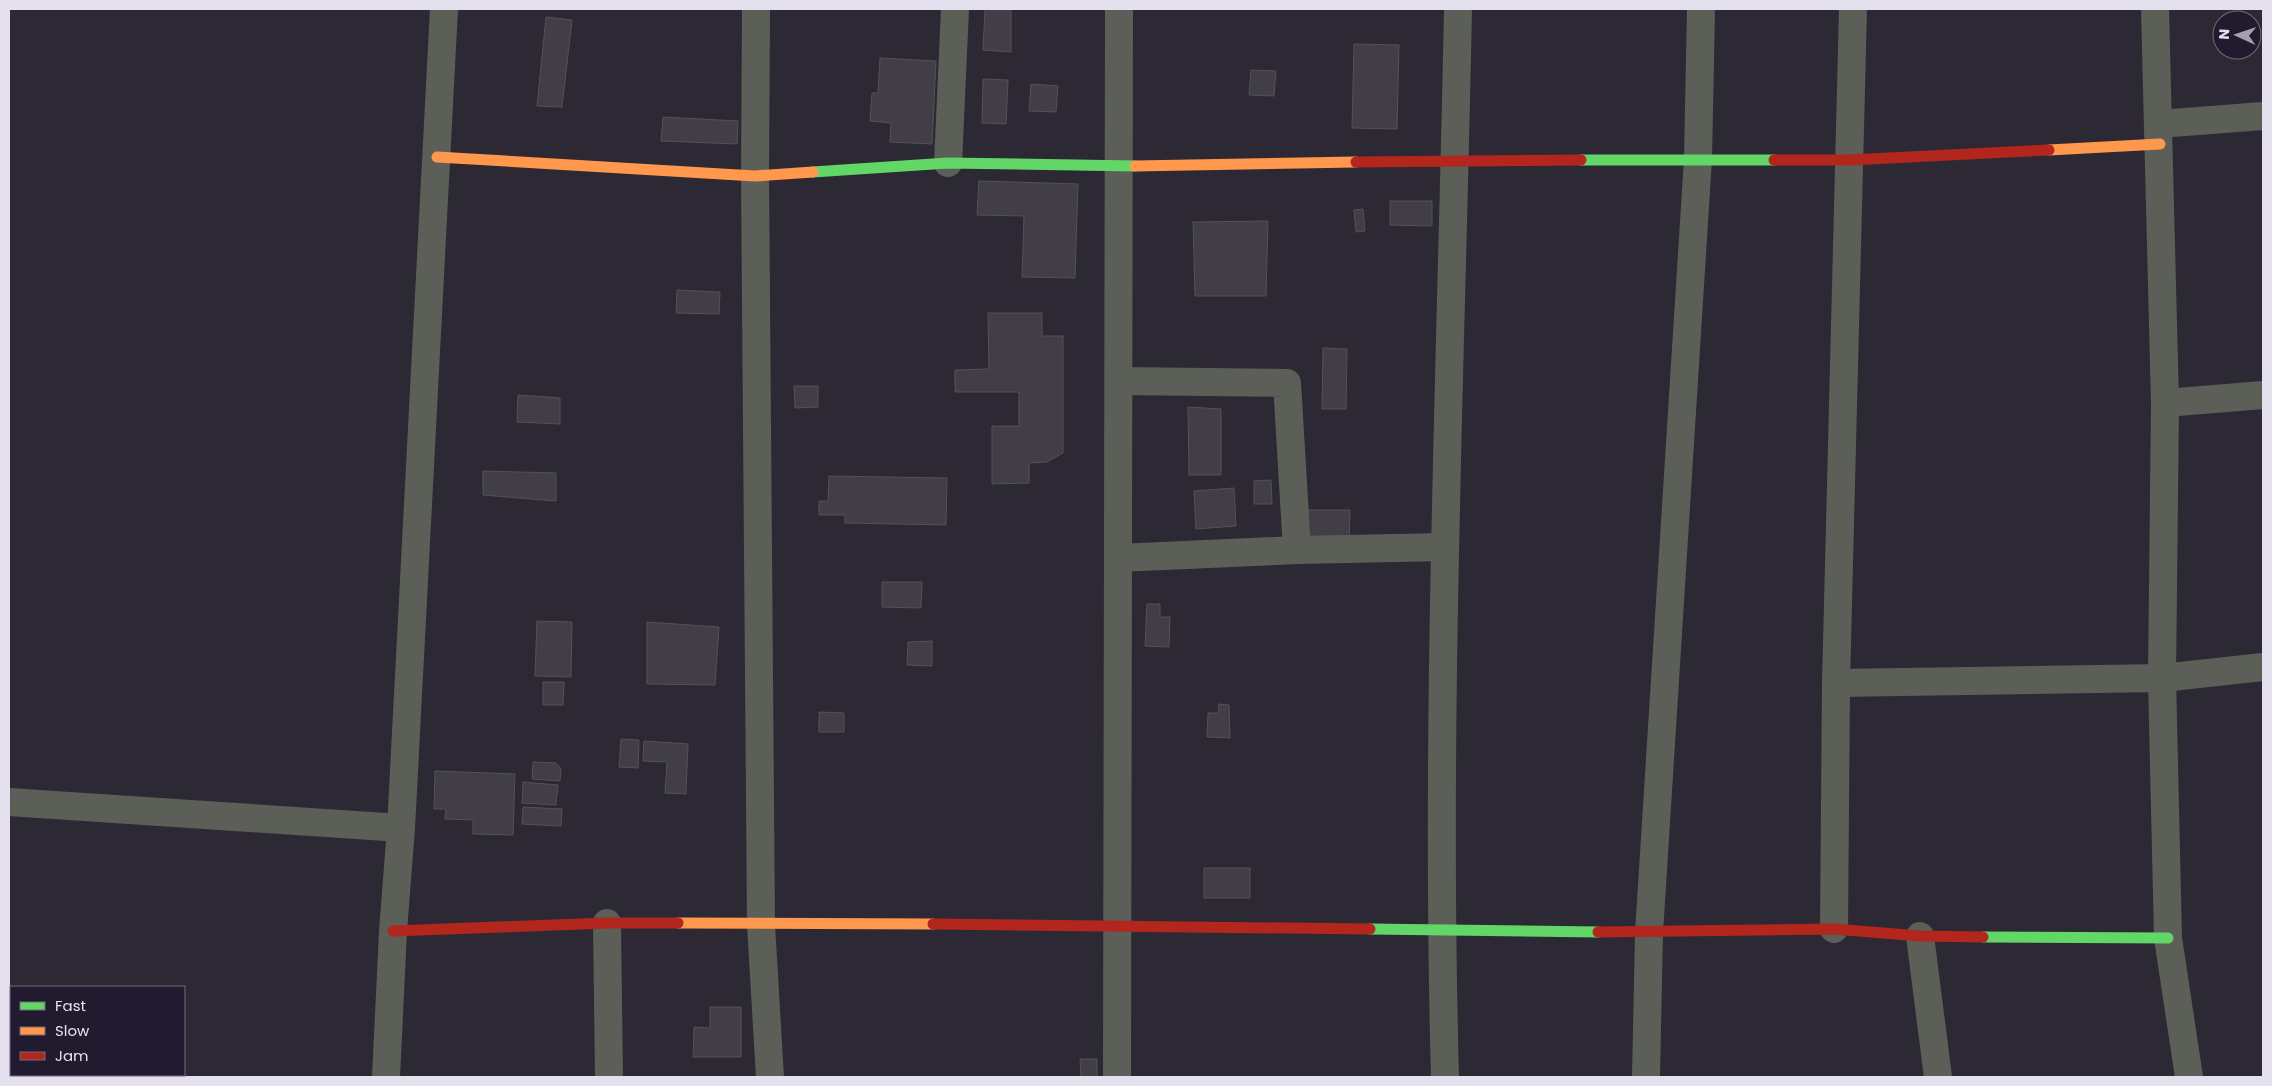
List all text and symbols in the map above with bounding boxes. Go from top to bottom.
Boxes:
north arrow [2212,10,2262,60]
text: N [2214,29,2234,40]
legend [10,986,185,1076]
text: Fast [55,995,86,1016]
text: Slow [55,1020,90,1041]
text: Jam [55,1045,89,1066]

